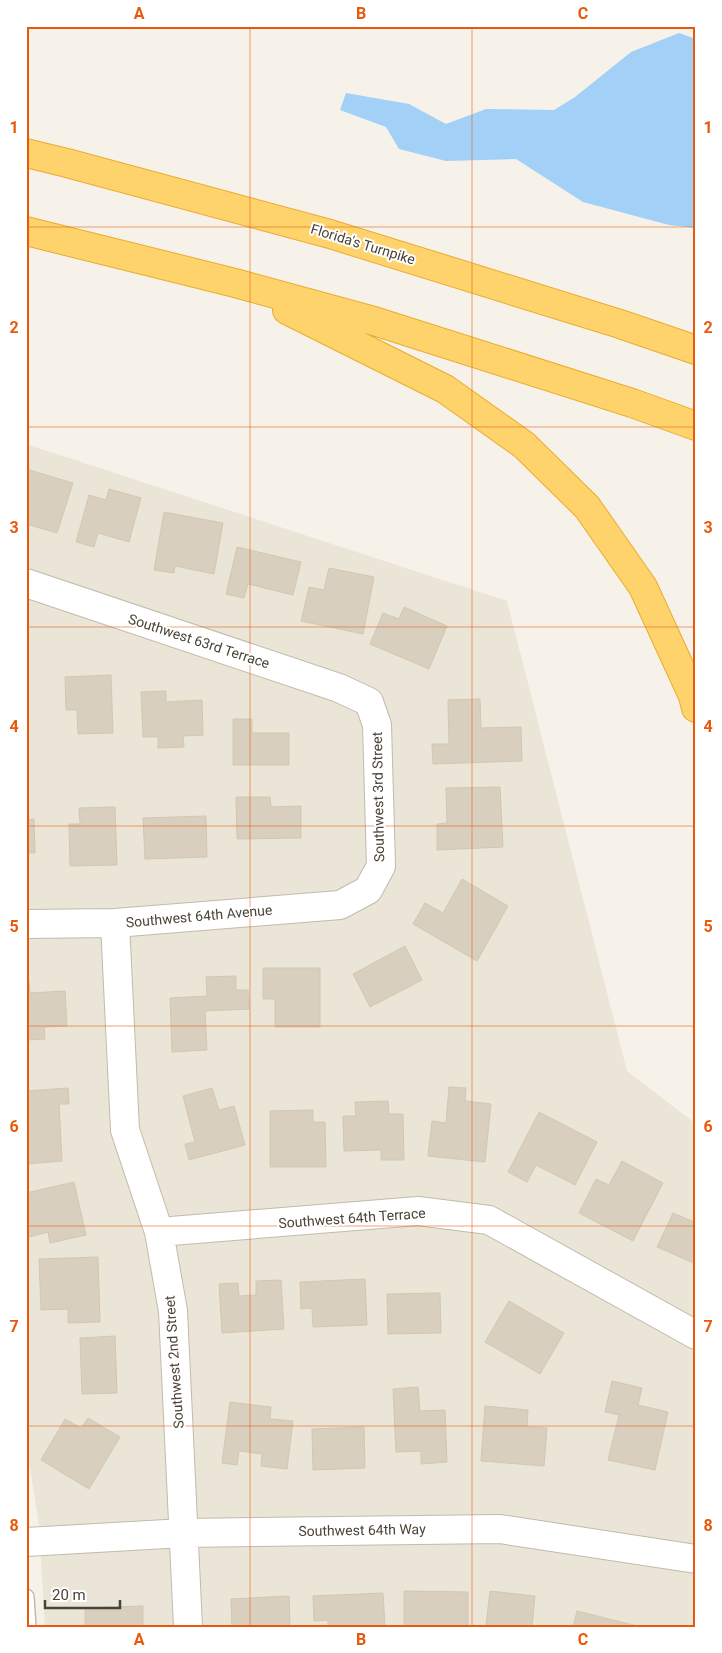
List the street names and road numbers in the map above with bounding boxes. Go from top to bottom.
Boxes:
street label: Florida's Turnpike [309,221,417,267]
street label: Southwest 63rd Terrace [126,611,272,671]
street label: Southwest 3rd Street [369,731,387,862]
street label: Southwest 64th Avenue [125,902,273,930]
street label: Southwest 64th Terrace [278,1205,426,1231]
street label: Southwest 2nd Street [161,1294,187,1429]
street label: Southwest 64th Way [298,1521,426,1539]

